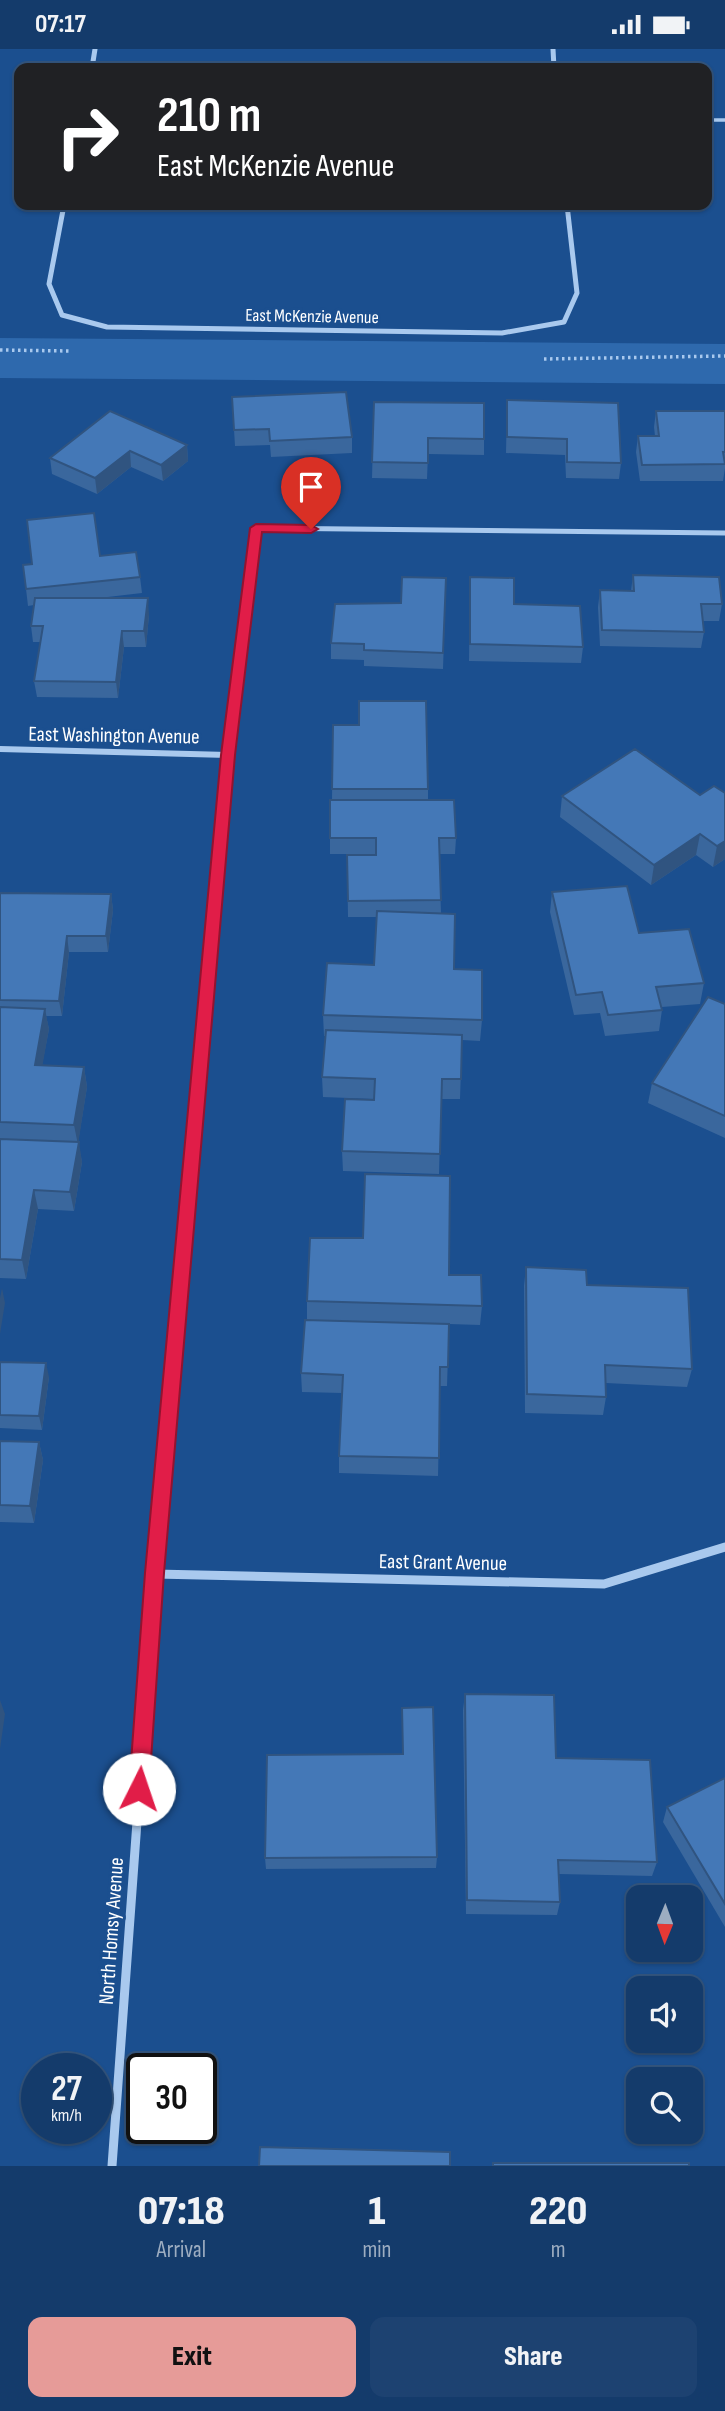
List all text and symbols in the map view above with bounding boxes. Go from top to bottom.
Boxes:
text: 07:17 [35,9,86,40]
text: 210 m [157,87,261,146]
icon: right [42,91,133,182]
text: East McKenzie Avenue [157,147,394,186]
street label: East McKenzie Avenue [245,305,379,328]
pin [281,457,341,529]
icon: arrive [292,468,330,506]
street label: East Washington Avenue [28,722,200,749]
street label: East Grant Avenue [379,1549,507,1576]
position arrow [102,1752,176,1826]
street label: North Homsy Avenue [94,1857,129,2006]
north arrow [626,1885,704,1962]
map controls [626,1885,703,2144]
button: sound [626,1976,703,2053]
speed limit sign: 30 [126,2053,217,2144]
button: search [626,2067,703,2144]
text: 27 [51,2068,82,2111]
text: km/h [51,2105,82,2126]
text: 07:18 [138,2186,225,2237]
text: 1 [368,2186,386,2237]
text: 220 [529,2186,587,2237]
text: Arrival [157,2236,206,2264]
text: min [362,2236,391,2264]
text: m [551,2236,566,2264]
button: Exit [28,2317,356,2397]
button: Share [370,2317,697,2397]

